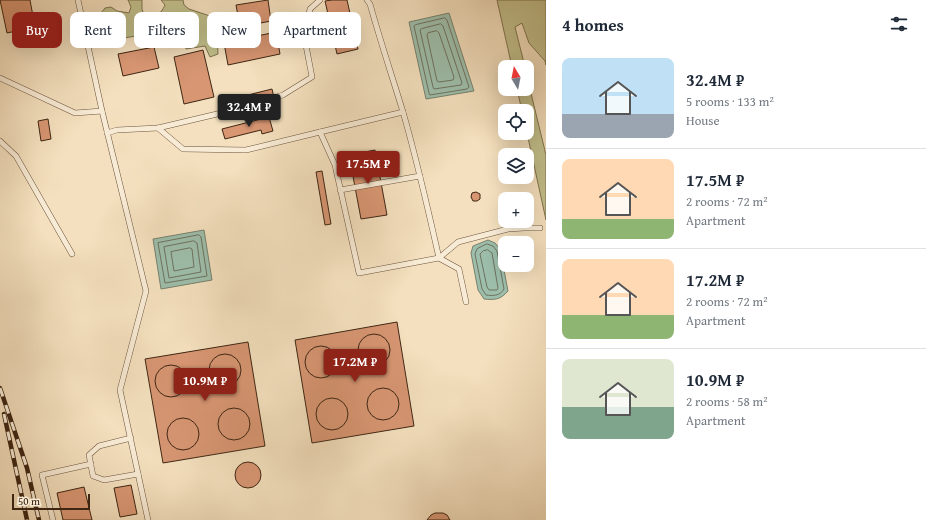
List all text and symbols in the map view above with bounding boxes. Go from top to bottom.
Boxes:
chip: Buy [12,12,62,48]
chip: Rent [70,12,126,48]
chip: Filters [134,12,199,48]
chip: New [207,12,261,48]
chip: Apartment [269,12,361,48]
text: 4 homes [562,12,624,37]
icon: filters [888,13,910,35]
north arrow [498,60,534,96]
map controls [498,60,534,272]
text: 32.4M ₽ [686,67,744,92]
icon: home [594,74,642,122]
text: 5 rooms · 133 m² [686,92,774,111]
pin: 32.4M ₽ [212,94,286,128]
text: 32.4M ₽ [227,97,271,116]
button: locate [498,104,534,140]
text: House [686,111,720,130]
button: layers [498,148,534,184]
pin: 17.5M ₽ [331,151,405,185]
text: 17.5M ₽ [346,154,390,173]
text: 17.5M ₽ [686,167,744,192]
icon: home [594,175,642,223]
button: + [498,192,534,228]
text: 2 rooms · 72 m² [686,192,768,211]
text: Apartment [686,211,746,230]
button: − [498,236,534,272]
text: 17.2M ₽ [686,267,744,292]
icon: home [594,275,642,323]
text: 2 rooms · 72 m² [686,292,768,311]
text: Apartment [686,311,746,330]
pin: 17.2M ₽ [318,349,392,383]
text: 17.2M ₽ [333,352,377,371]
text: 10.9M ₽ [686,367,744,392]
pin: 10.9M ₽ [168,368,242,402]
text: 10.9M ₽ [183,371,227,390]
icon: home [594,375,642,423]
text: 2 rooms · 58 m² [686,392,768,411]
text: Apartment [686,411,746,430]
scale bar [12,492,90,511]
text: 50 m [18,493,40,509]

